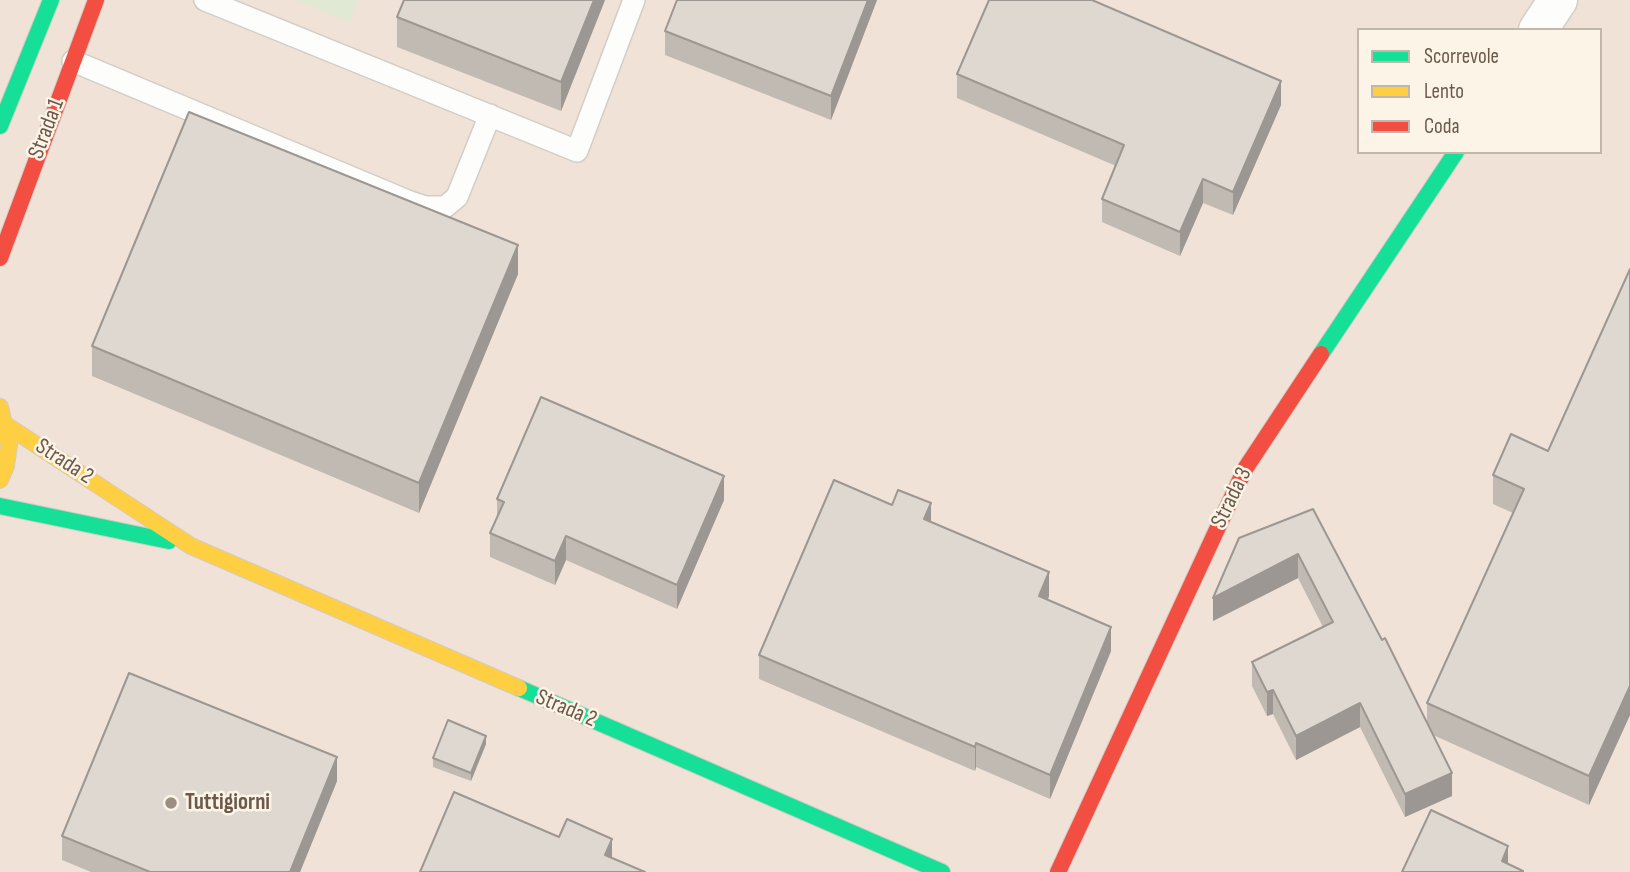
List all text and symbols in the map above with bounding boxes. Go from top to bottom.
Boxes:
legend [1357,28,1602,154]
text: Scorrevole [1424,44,1499,69]
text: Lento [1424,79,1464,104]
street label: Strada 1 [23,95,71,163]
text: Coda [1424,114,1460,139]
street label: Strada 2 [30,433,98,491]
street label: Strada 3 [1206,463,1258,533]
street label: Strada 2 [531,684,601,734]
place label: Tuttigiorni [185,789,270,817]
marker: Tuttigiorni [163,795,179,811]

